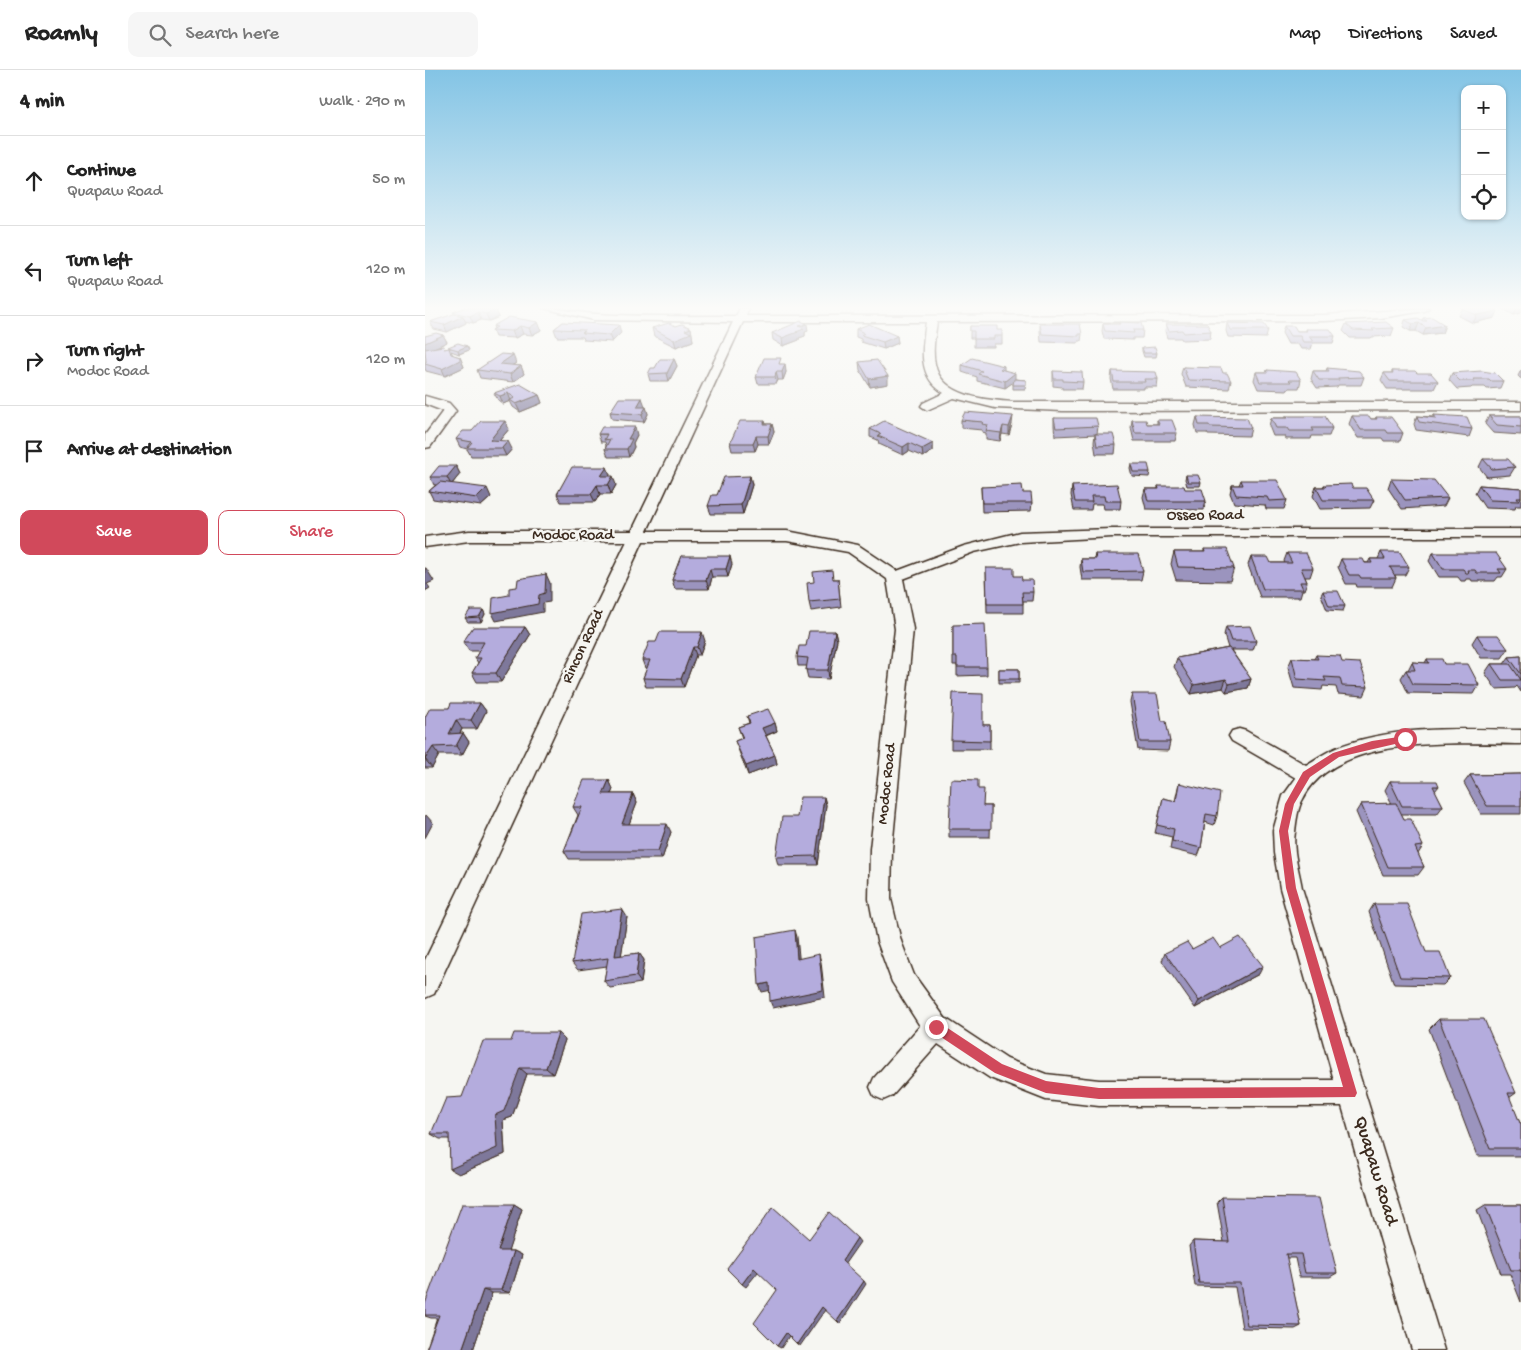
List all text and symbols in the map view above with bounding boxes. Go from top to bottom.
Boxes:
search box [128,12,478,57]
text: Roamly [25,20,98,49]
icon: search [146,21,174,49]
text: Search here [186,23,279,46]
text: Map [1289,24,1321,45]
text: Directions [1349,24,1422,45]
text: Saved [1450,24,1496,45]
map controls [1461,85,1506,220]
button: + [1461,85,1506,130]
text: 4 min [20,90,64,115]
text: Walk · 290 m [319,93,405,112]
button: − [1461,130,1506,175]
text: Continue [67,160,136,183]
icon: ahead [20,167,48,195]
text: 50 m [372,171,405,190]
button: locate [1461,175,1506,220]
text: Quapaw Road [67,183,162,202]
text: Turn left [67,250,131,273]
icon: left [20,257,48,285]
text: 120 m [366,261,405,280]
text: Quapaw Road [67,273,162,292]
text: Turn right [67,340,143,363]
icon: right [20,347,48,375]
text: 120 m [366,351,405,370]
text: Modoc Road [67,363,148,382]
icon: arrive [20,437,48,465]
text: Arrive at destination [67,439,231,462]
street label: Osseo Road [1167,507,1245,526]
button: Save [20,510,208,555]
button: Share [218,510,405,555]
street label: Modoc Road [532,527,615,546]
street label: Rincon Road [559,605,610,687]
route start [1394,728,1417,751]
street label: Modoc Road [874,741,902,825]
route end [925,1016,948,1039]
street label: Quapaw Road [1348,1114,1403,1230]

